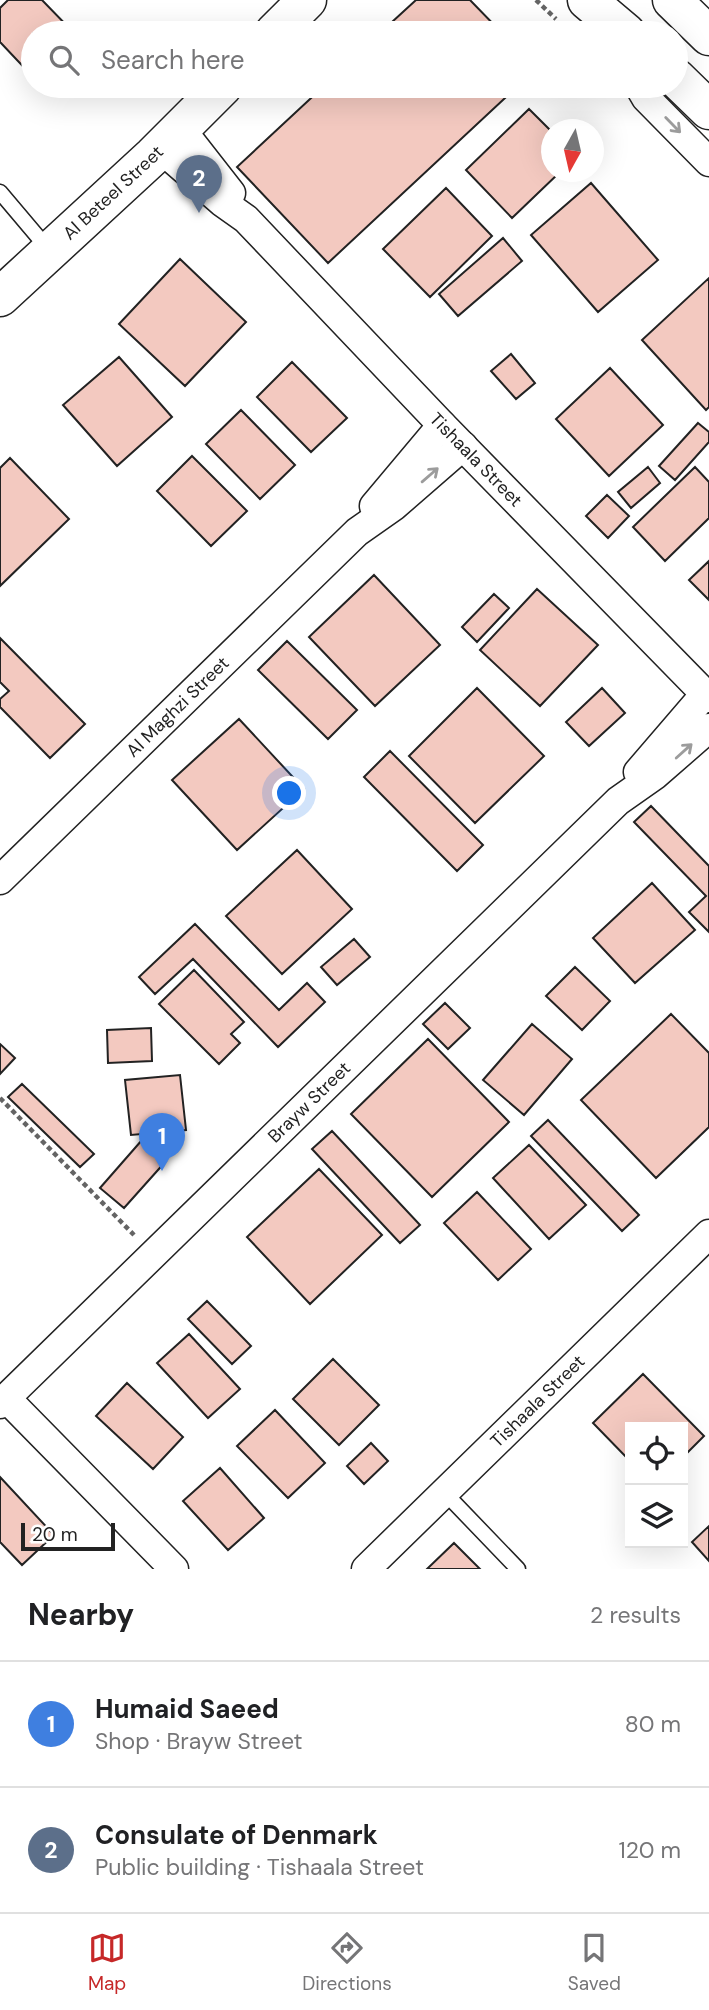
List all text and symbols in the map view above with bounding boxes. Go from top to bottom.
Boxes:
search box [21,21,688,98]
icon: search [45,41,83,79]
text: Search here [101,43,244,77]
one-way arrow [664,116,681,133]
north arrow [541,119,604,182]
street label: Al Beteel Street [58,140,169,245]
pin: 2 [176,155,222,213]
street label: Tishaala Street [424,407,527,512]
one-way arrow [421,467,439,483]
street label: Al Maghzi Street [121,651,234,762]
one-way arrow [675,743,693,759]
your location [272,776,306,810]
street label: Brayw Street [263,1056,356,1148]
pin: 1 [139,1113,185,1171]
street label: Tishaala Street [485,1350,590,1453]
map controls [625,1422,688,1548]
button: locate [625,1422,688,1485]
button: layers [625,1485,688,1548]
scale bar [21,1520,116,1552]
text: 20 m [32,1522,78,1547]
text: Nearby [28,1595,134,1634]
text: 2 results [590,1600,681,1630]
text: Humaid Saeed [95,1692,279,1726]
text: 1 [47,1709,55,1739]
text: 80 m [625,1709,681,1739]
text: Shop · Brayw Street [95,1726,303,1756]
text: Consulate of Denmark [95,1818,378,1852]
text: 2 [44,1835,58,1865]
text: 120 m [618,1835,681,1865]
text: Public building · Tishaala Street [95,1852,424,1882]
tab: Map [88,1929,126,1996]
tab: Directions [302,1929,392,1996]
tab: Saved [568,1929,621,1996]

